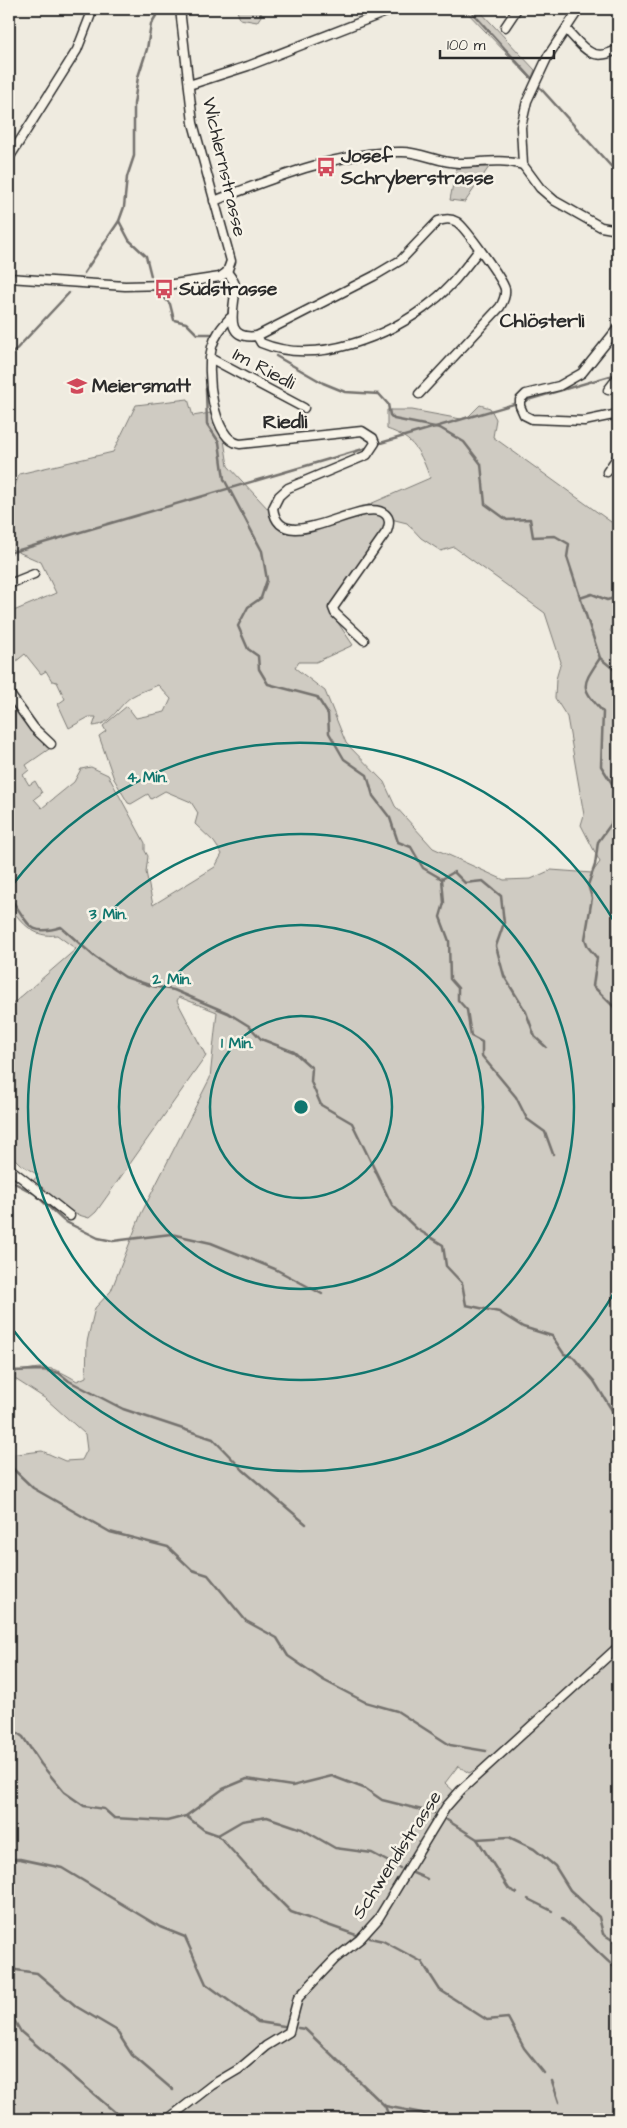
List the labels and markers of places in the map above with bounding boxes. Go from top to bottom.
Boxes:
place label: Josef Schryberstrasse [340,143,494,193]
bus stop icon: Josef Schryberstrasse [315,156,337,178]
place label: Südstrasse [178,276,278,303]
bus stop icon: Südstrasse [153,278,175,300]
place label: Meiersmatt [92,373,191,400]
school or university icon: Meiersmatt [66,375,88,397]
centre of rings [292,1098,310,1116]

